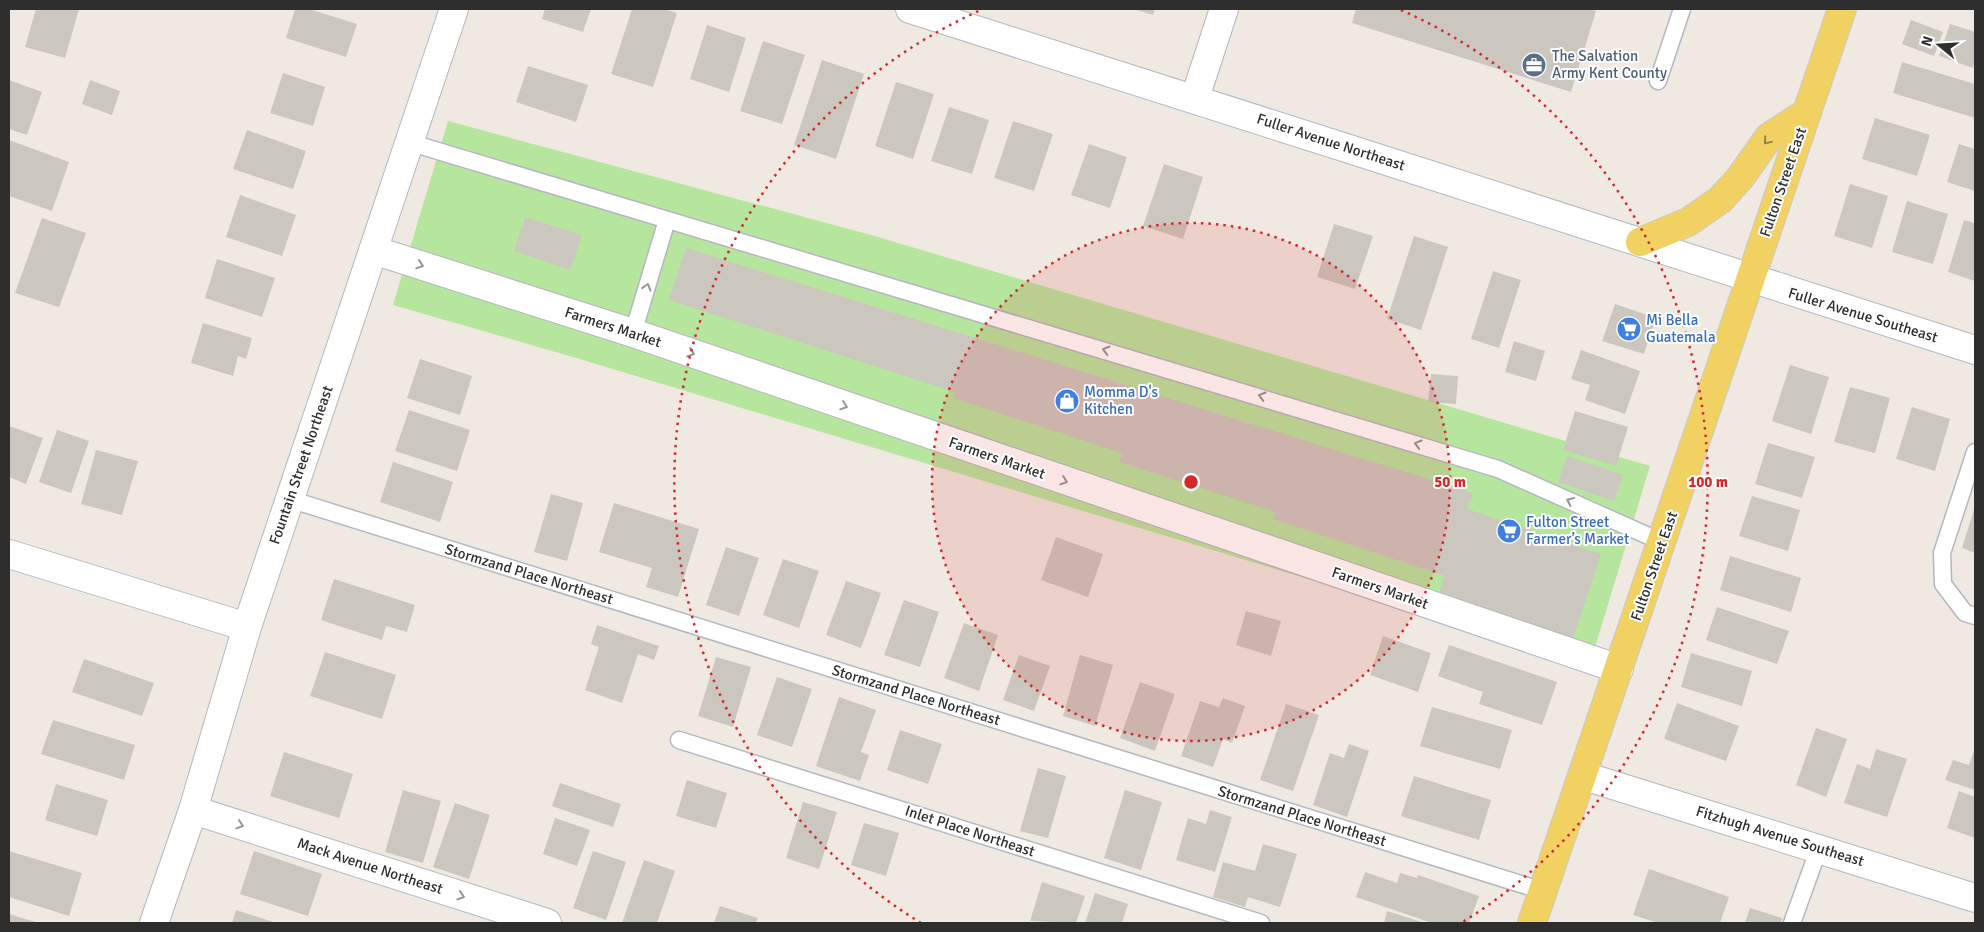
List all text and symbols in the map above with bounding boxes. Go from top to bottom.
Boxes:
north arrow [1914,20,1964,70]
text: N [1918,34,1937,48]
place label: The Salvation Army Kent County [1552,47,1667,82]
office icon: The Salvation Army Kent County [1521,52,1547,78]
street label: Fuller Avenue Northeast [1255,110,1407,174]
street label: Fulton Street East [1756,125,1810,239]
one-way arrow [1763,136,1772,145]
one-way arrow [415,259,423,269]
one-way arrow [642,283,652,291]
street label: Fuller Avenue Southeast [1786,284,1940,346]
street label: Farmers Market [562,303,664,351]
place label: Mi Bella Guatemala [1646,311,1716,346]
supermarket icon: Mi Bella Guatemala [1616,316,1642,342]
one-way arrow [1103,346,1111,356]
one-way arrow [686,347,694,357]
street label: Fountain Street Northeast [265,383,337,547]
place label: Momma D's Kitchen [1084,383,1159,418]
shop icon: Momma D's Kitchen [1054,388,1080,414]
one-way arrow [1259,392,1267,402]
one-way arrow [840,400,848,410]
street label: Farmers Market [947,433,1047,483]
one-way arrow [1414,439,1422,449]
centre of rings [1182,473,1200,491]
text: 50 m [1434,473,1466,491]
text: 100 m [1688,473,1728,491]
one-way arrow [1060,475,1068,485]
one-way arrow [1566,496,1575,507]
street label: Fulton Street East [1627,509,1681,623]
place label: Fulton Street Farmer’s Market [1526,513,1629,548]
supermarket icon: Fulton Street Farmer’s Market [1496,518,1522,544]
street label: Stormzand Place Northeast [443,540,615,608]
street label: Farmers Market [1330,563,1430,613]
street label: Stormzand Place Northeast [830,661,1002,729]
street label: Stormzand Place Northeast [1216,782,1388,850]
street label: Inlet Place Northeast [903,802,1037,860]
street label: Fitzhugh Avenue Southeast [1694,802,1866,870]
one-way arrow [235,819,243,829]
street label: Mack Avenue Northeast [295,834,445,898]
one-way arrow [456,890,465,900]

